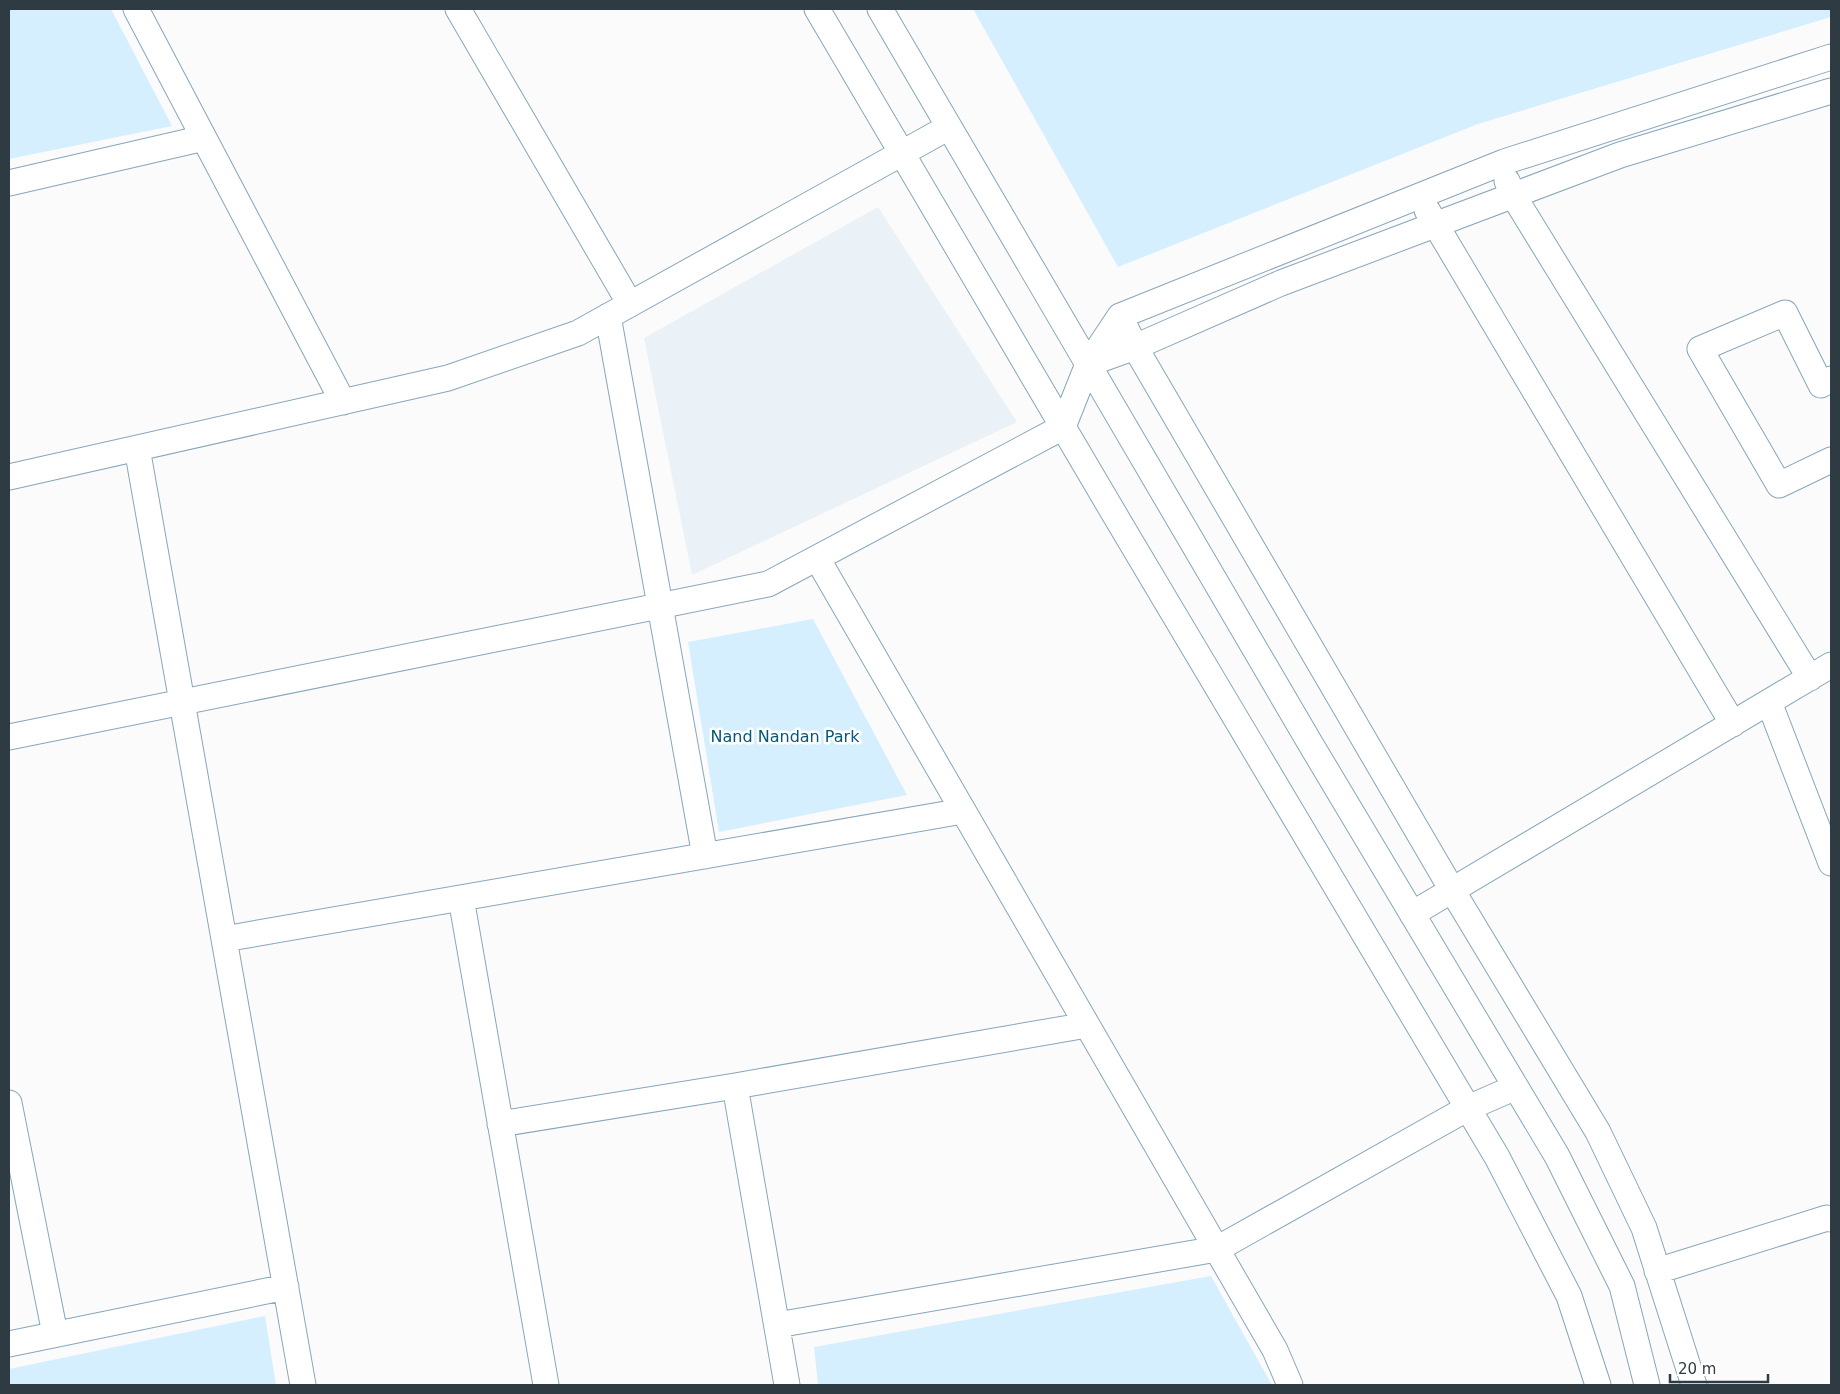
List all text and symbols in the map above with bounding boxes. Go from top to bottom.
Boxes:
park label: Nand Nandan Park [711,727,860,746]
scale bar [1670,1352,1768,1384]
text: 20 m [1678,1360,1716,1378]

